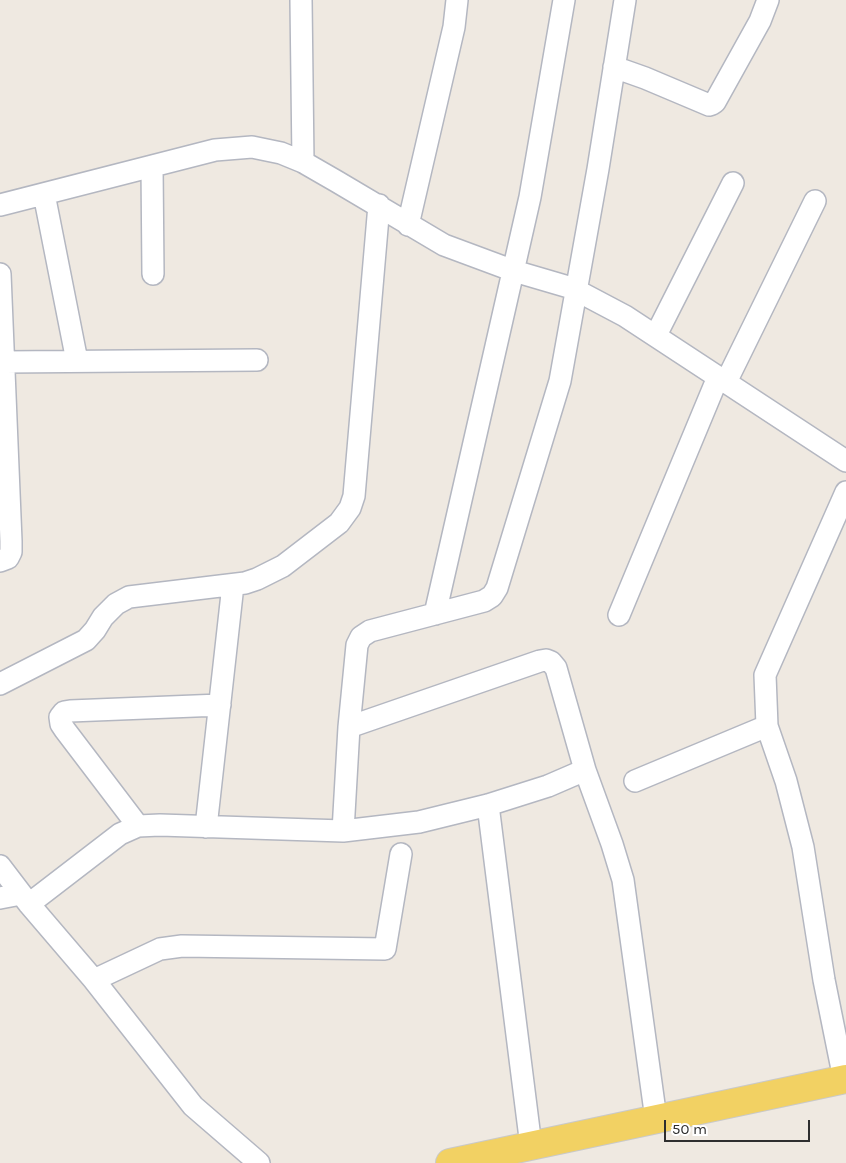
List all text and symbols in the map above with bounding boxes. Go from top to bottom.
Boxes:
scale bar [666,1110,812,1142]
text: 50 m [672,1120,707,1138]

